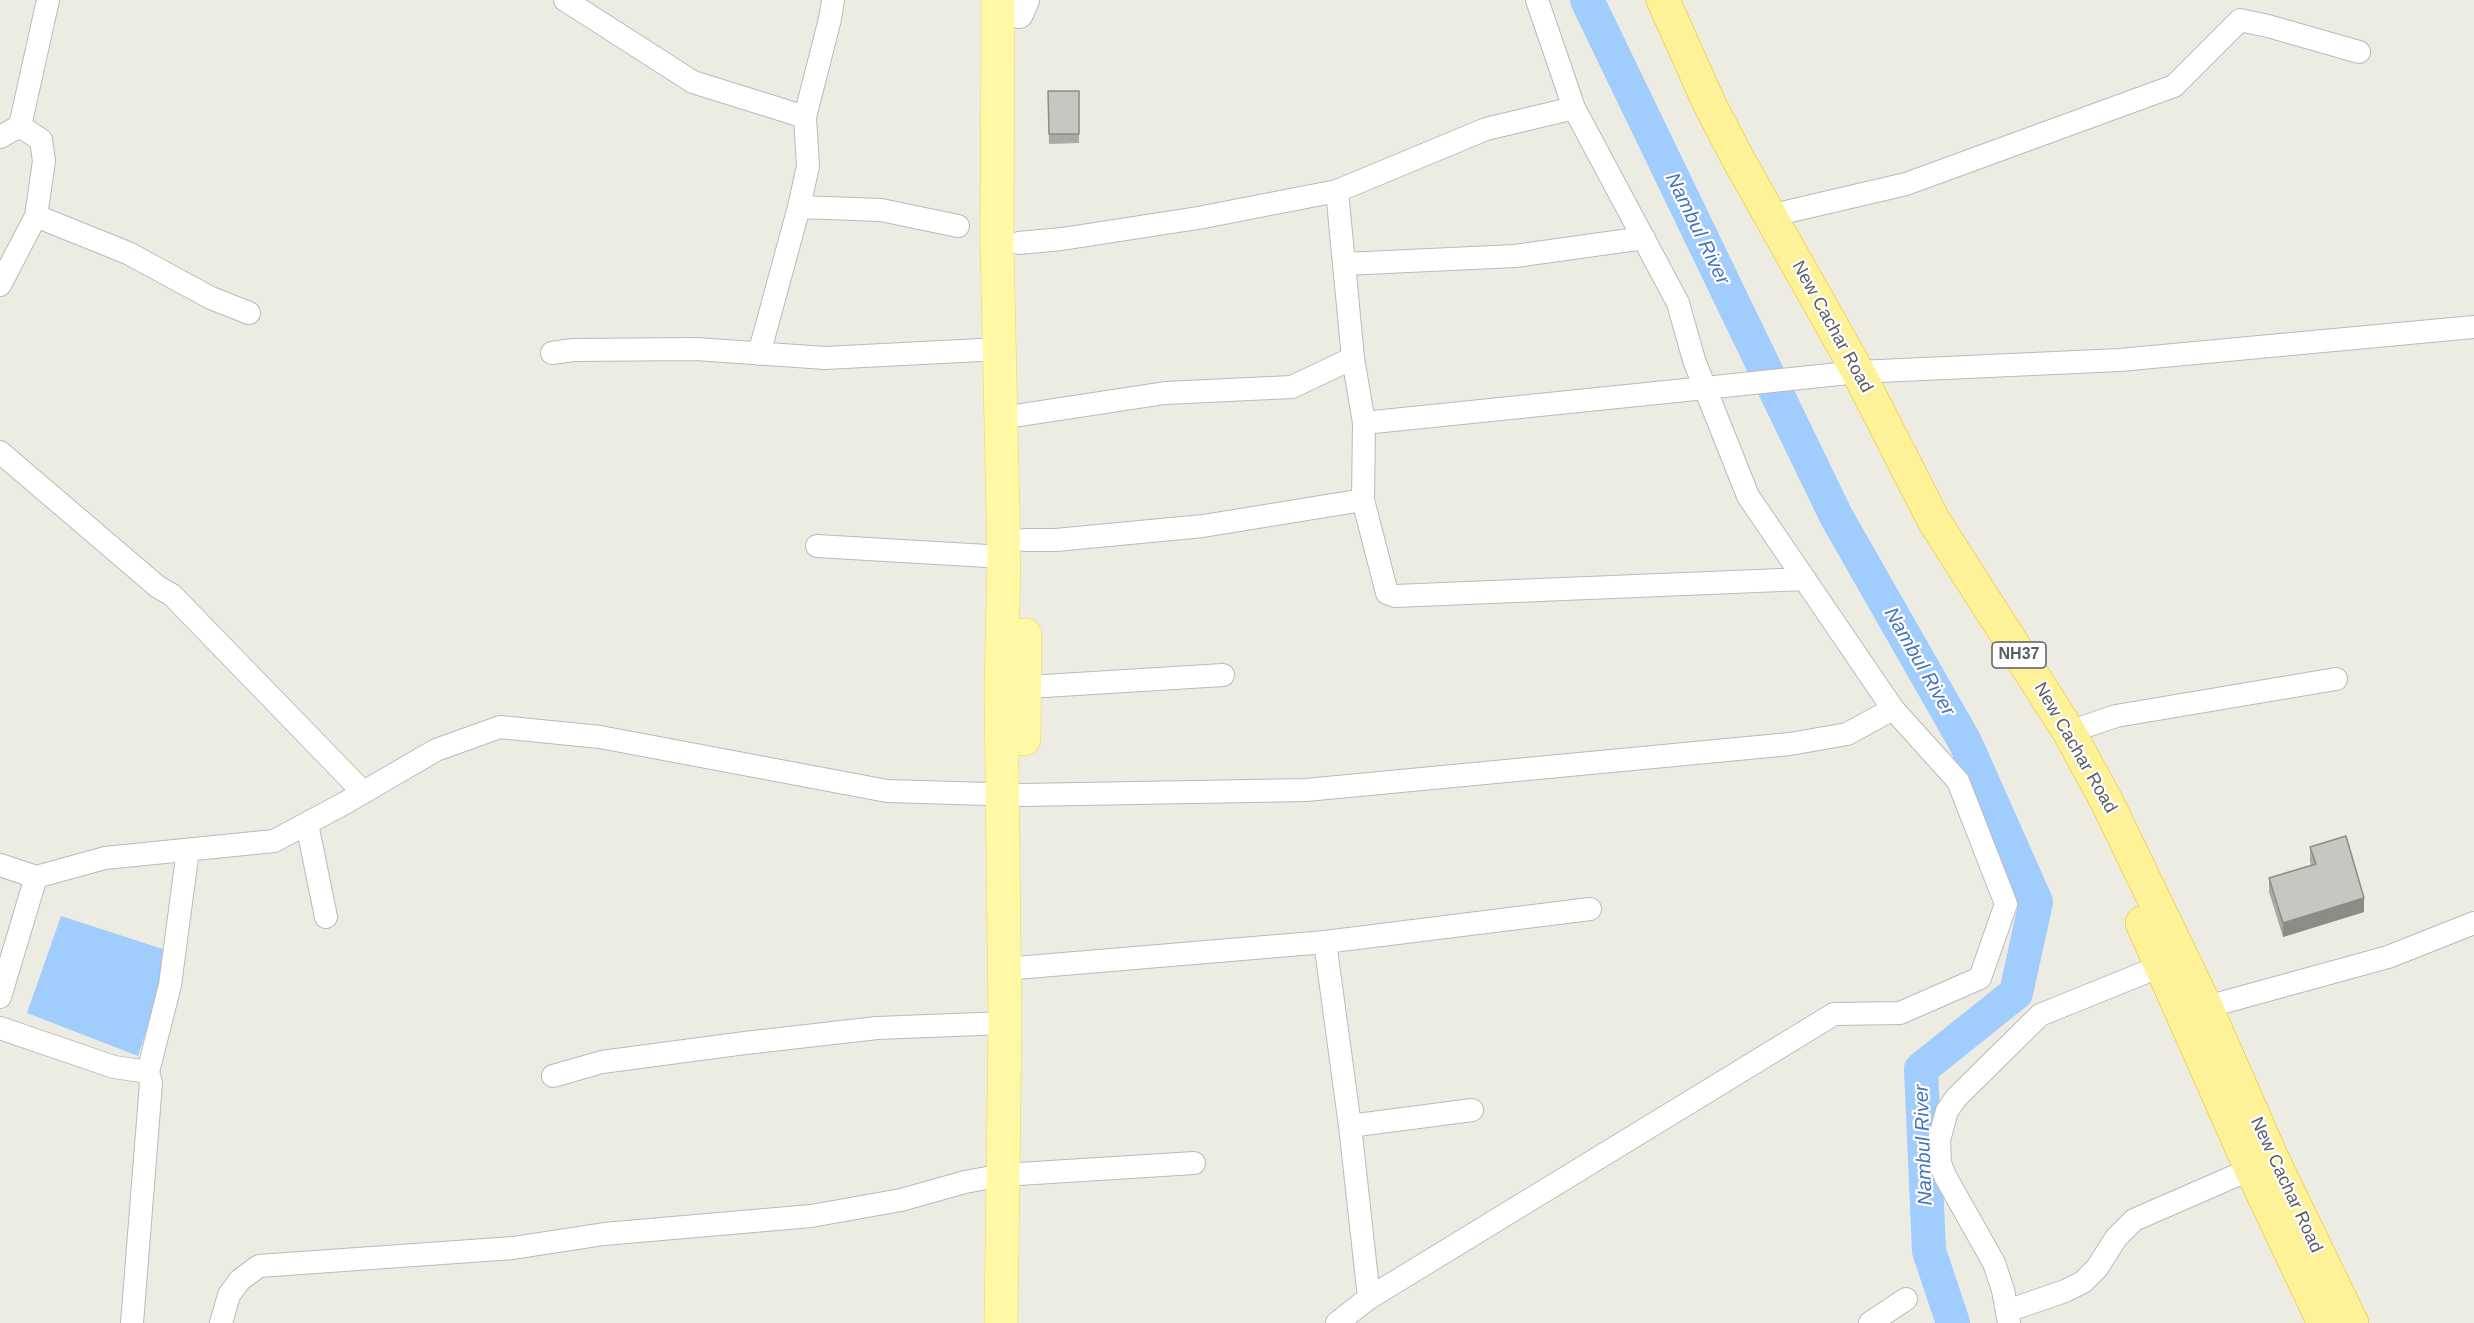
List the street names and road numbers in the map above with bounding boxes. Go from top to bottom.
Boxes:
street label: New Cachar Road [1787,257,1877,397]
road number: NH37 [1992,642,2046,668]
street label: New Cachar Road [2029,679,2121,817]
street label: New Cachar Road [2245,1114,2327,1256]

